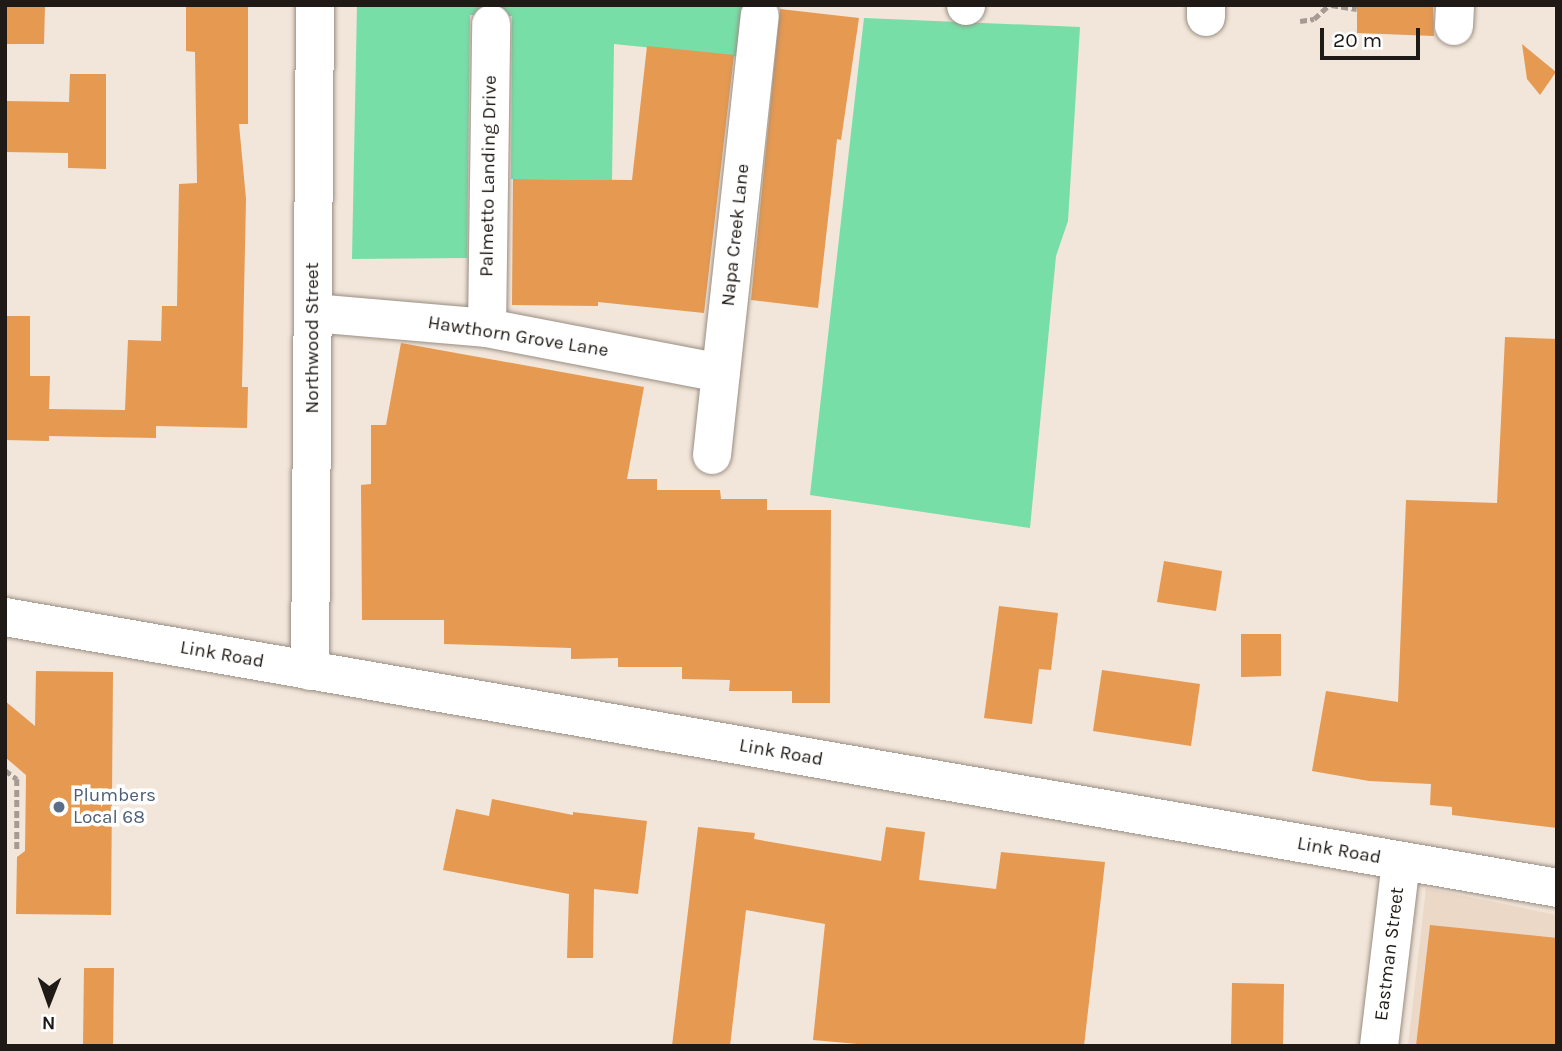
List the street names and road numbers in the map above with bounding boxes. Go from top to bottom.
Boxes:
street label: Palmetto Landing Drive [476,75,502,277]
street label: Napa Creek Lane [717,163,755,307]
street label: Northwood Street [302,262,324,414]
street label: Hawthorn Grove Lane [426,311,610,363]
street label: Link Road [178,636,266,674]
street label: Link Road [737,734,825,772]
street label: Link Road [1295,832,1383,870]
street label: Eastman Street [1370,886,1410,1022]

